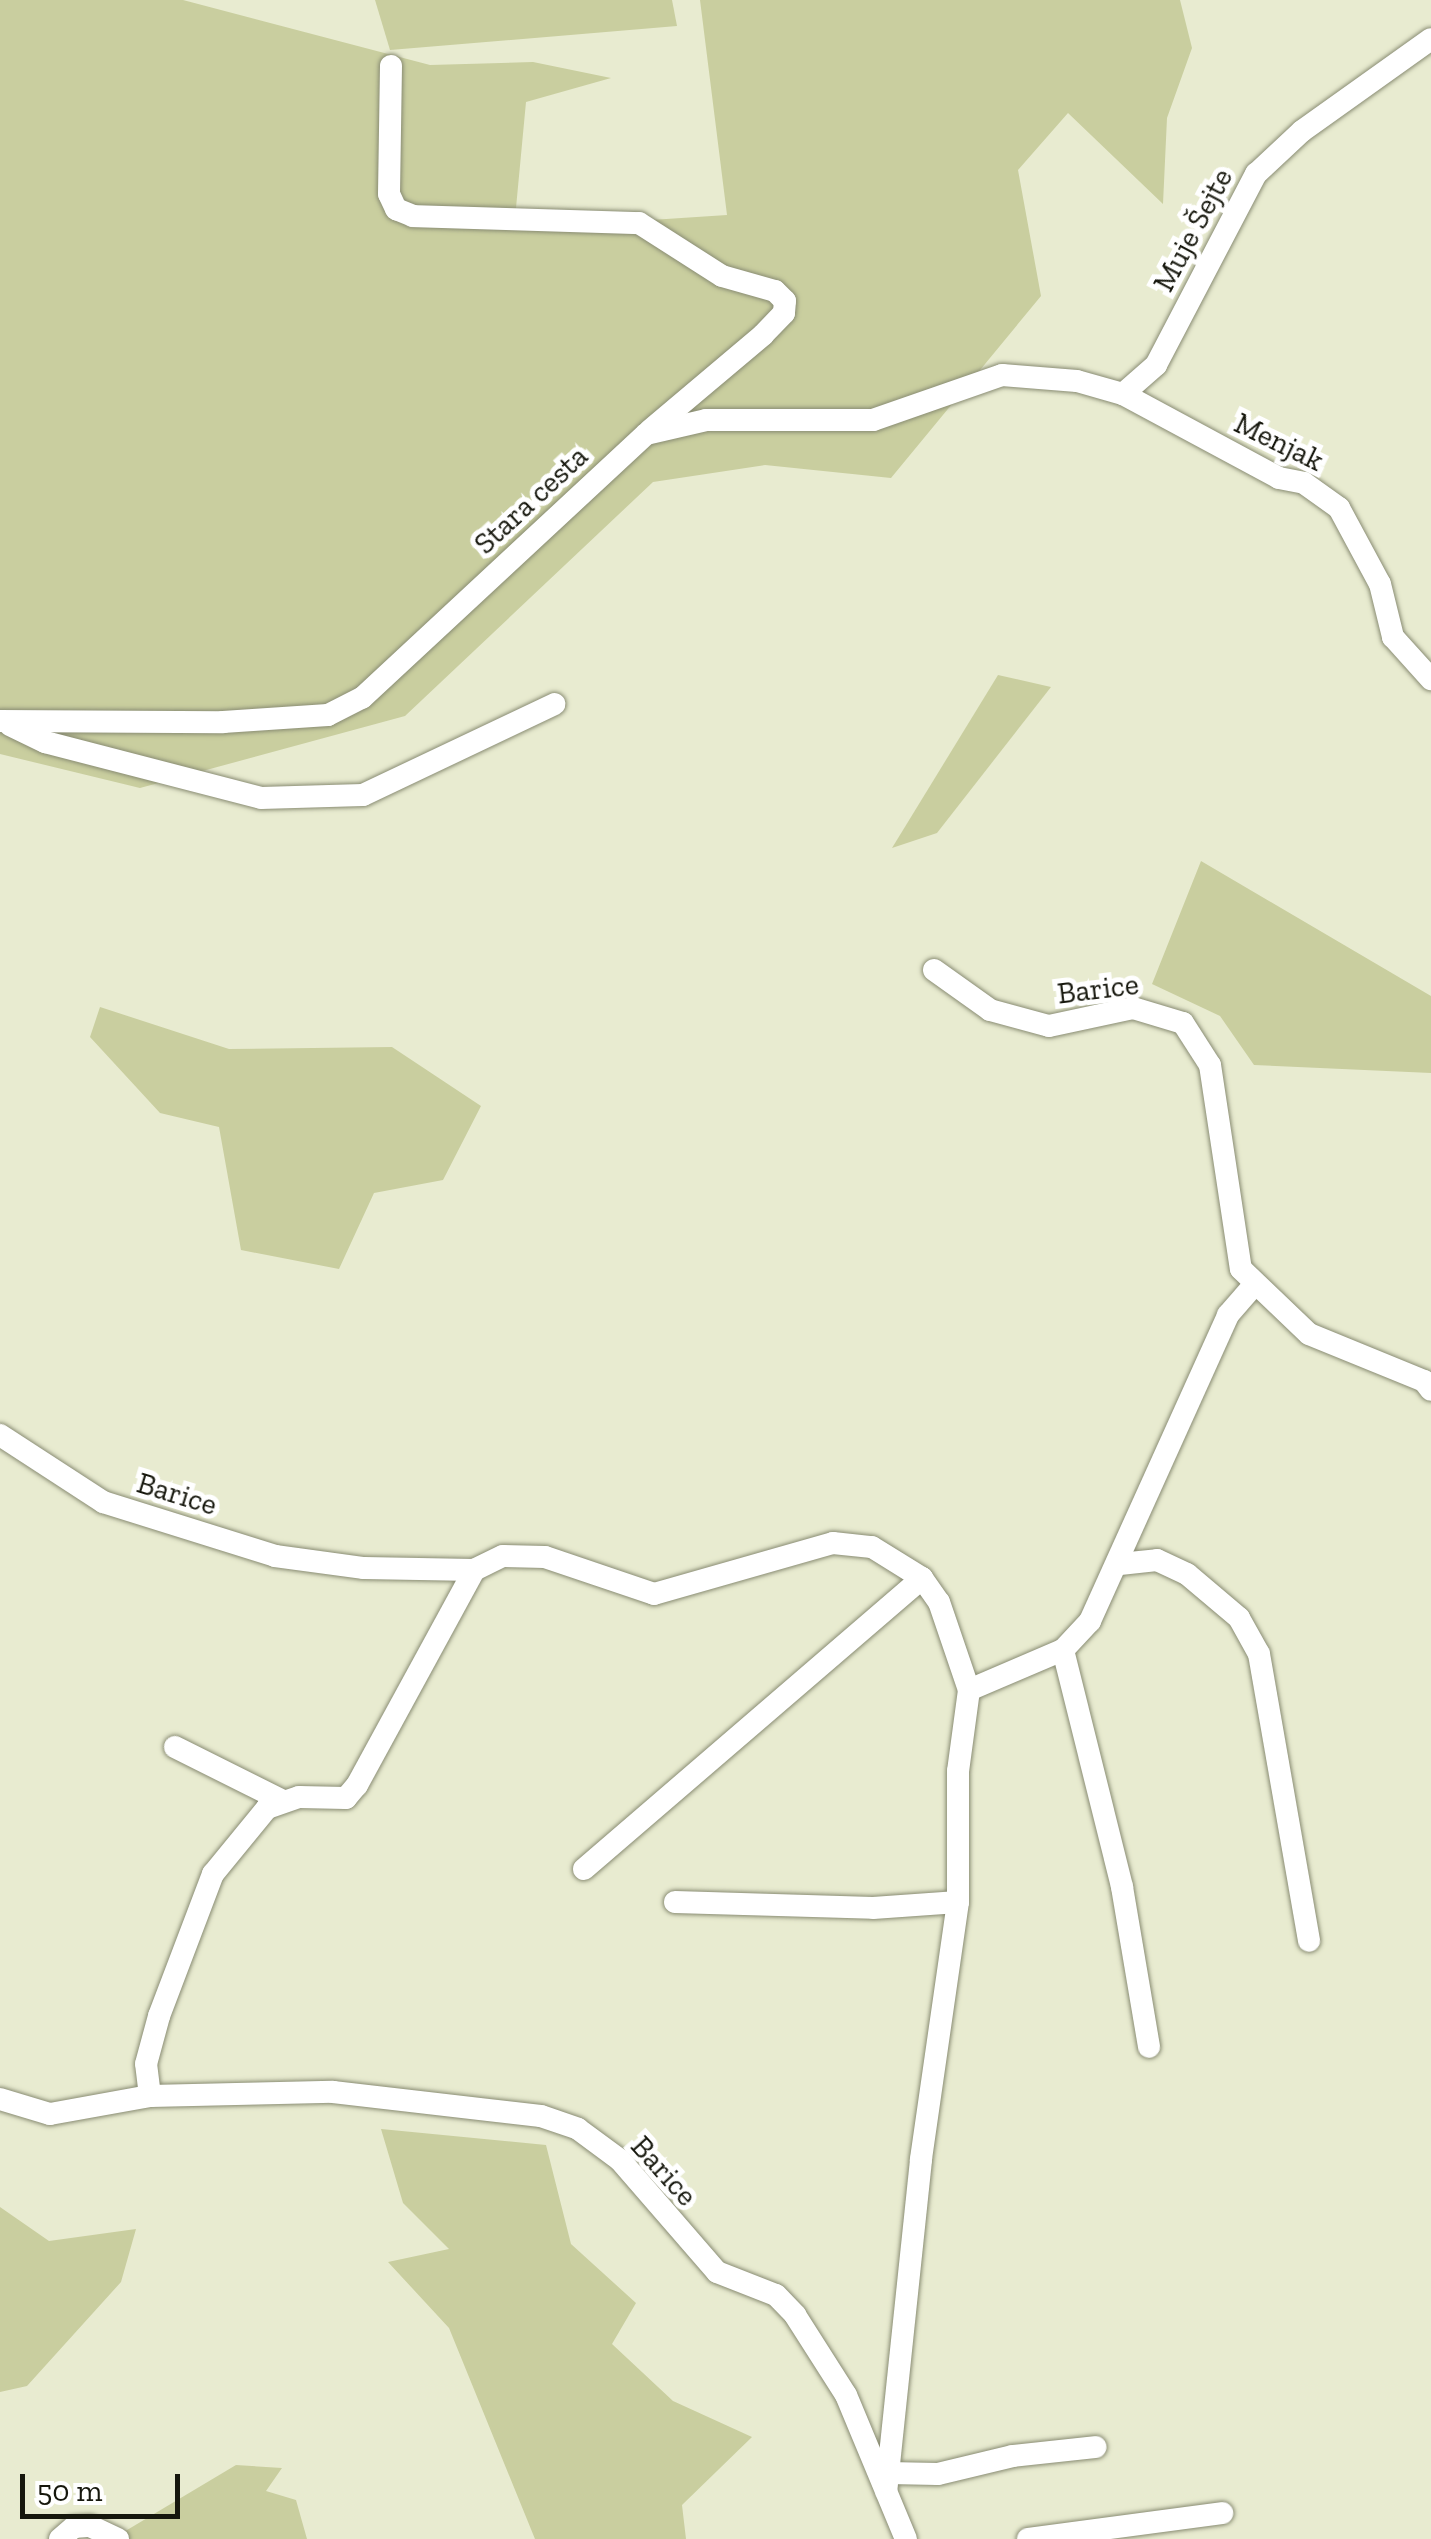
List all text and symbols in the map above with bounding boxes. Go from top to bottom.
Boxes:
street label: Muje Šejte [1146,162,1240,298]
street label: Menjak [1229,405,1329,479]
street label: Stara cesta [467,438,595,562]
street label: Barice [1055,966,1141,1012]
street label: Barice [133,1465,221,1523]
street label: Barice [623,2129,705,2213]
scale bar [25,2454,185,2516]
text: 50 m [37,2473,102,2509]

